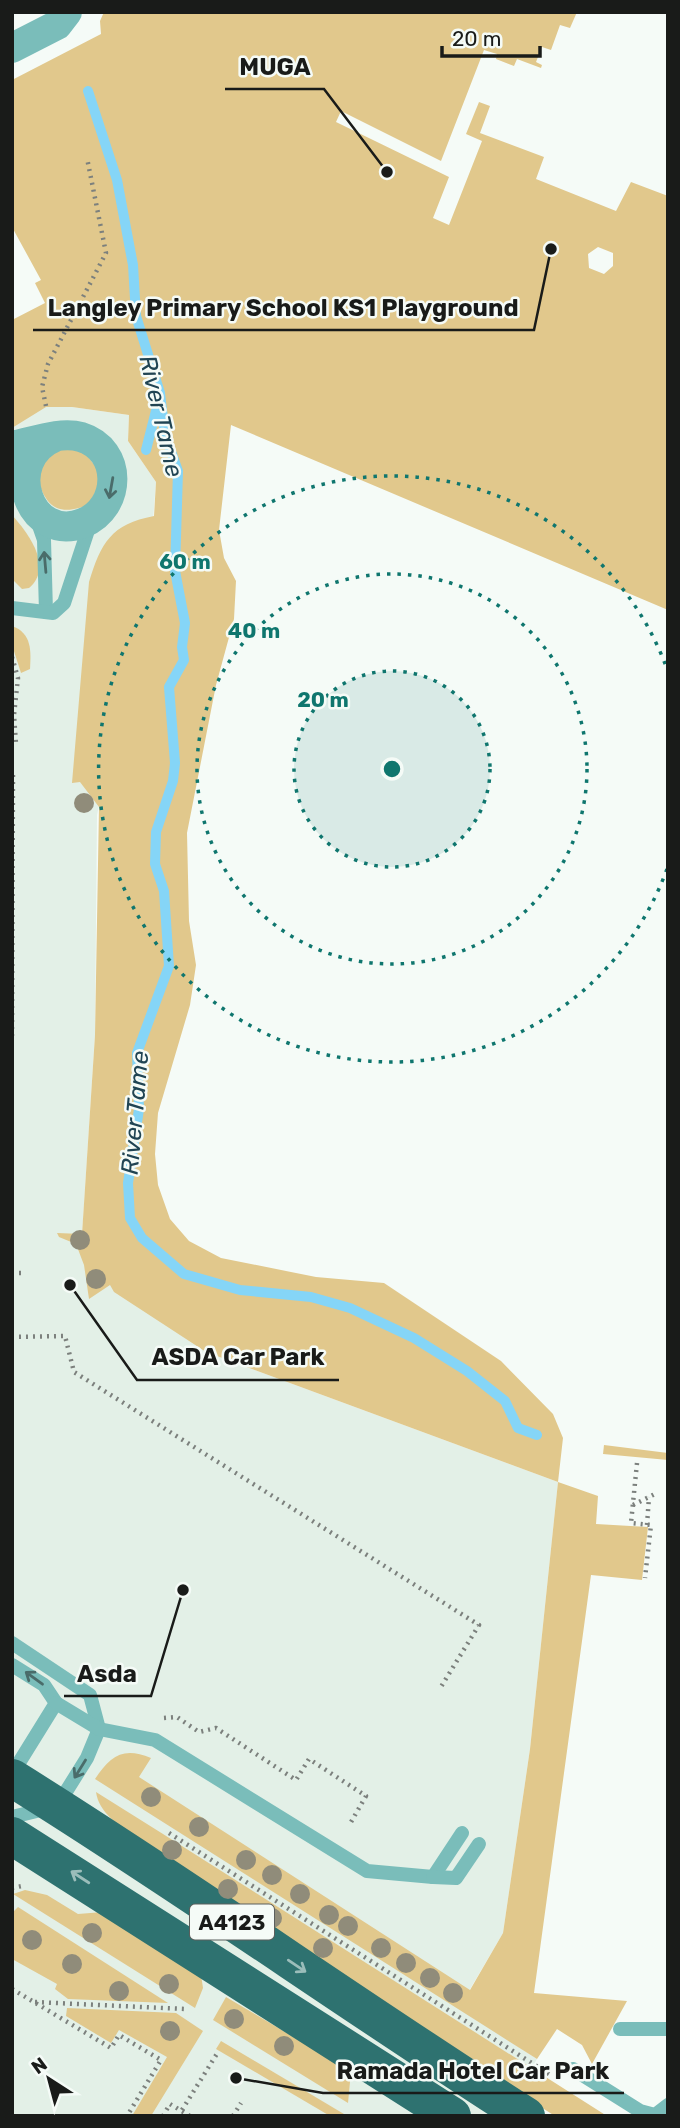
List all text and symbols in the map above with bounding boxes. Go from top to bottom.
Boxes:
scale bar [442,14,540,58]
text: 20 m [452,26,501,51]
callout: MUGA [225,44,324,89]
text: MUGA [239,53,311,81]
callout: Langley Primary School KS1 Playground [33,285,534,330]
text: Langley Primary School KS1 Playground [47,294,519,322]
water label: River Tame [133,352,189,480]
one-way arrow [104,476,117,499]
text: 60 m [159,549,211,574]
one-way arrow [38,551,51,573]
text: 40 m [228,618,280,643]
text: 20 m [297,687,349,712]
centre of rings [380,757,404,781]
water label: River Tame [116,1050,154,1176]
callout: ASDA Car Park [137,1335,339,1380]
text: ASDA Car Park [152,1343,324,1371]
callout: Asda [64,1651,151,1696]
text: Asda [77,1660,137,1688]
one-way arrow [25,1671,44,1686]
one-way arrow [73,1758,87,1778]
one-way arrow [71,1870,90,1885]
road number: A4123 [190,1904,274,1940]
one-way arrow [287,1959,306,1973]
north arrow [14,2044,84,2114]
callout: Ramada Hotel Car Park [323,2048,624,2093]
text: N [27,2052,52,2079]
text: Ramada Hotel Car Park [337,2057,609,2085]

